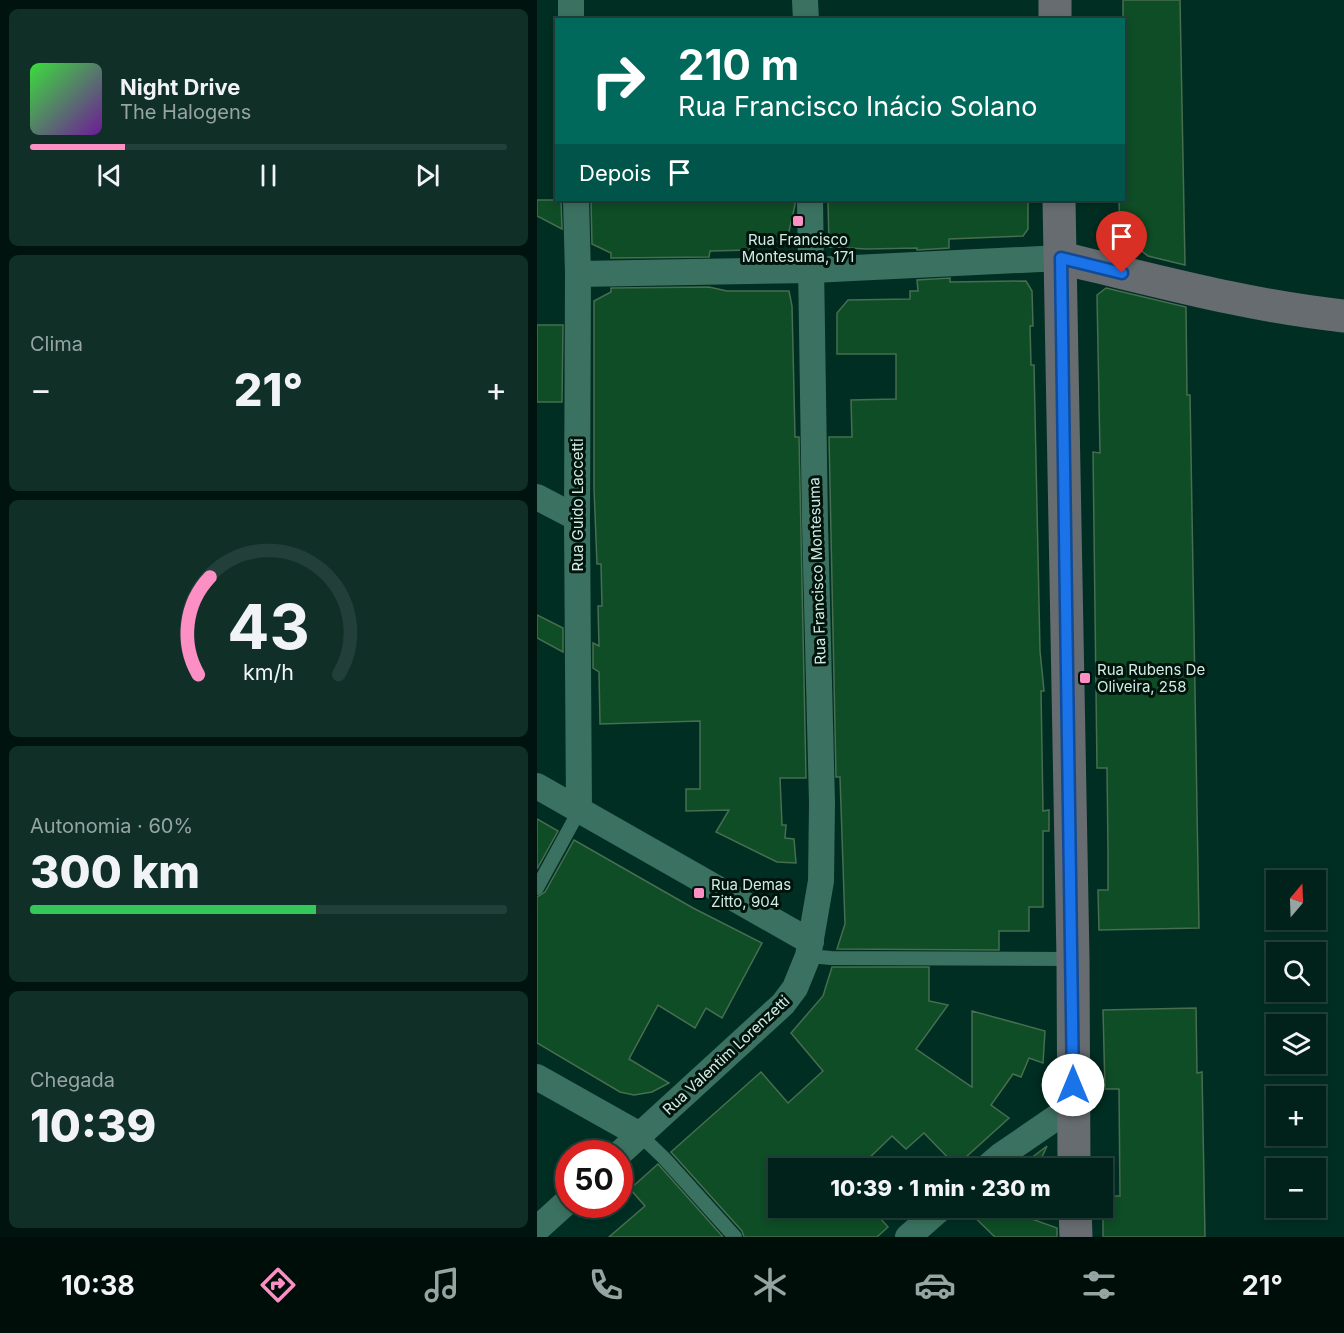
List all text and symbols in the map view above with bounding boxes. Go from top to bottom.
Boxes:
text: 210 m [678,39,799,90]
icon: right [579,42,657,120]
text: Night Drive [120,74,240,100]
text: Rua Francisco Inácio Solano [678,90,1037,123]
text: The Halogens [120,100,251,124]
icon: arrive [663,156,696,189]
icon: previous [93,159,126,192]
icon: pause [252,159,285,192]
icon: next [411,159,444,192]
text: Depois [579,160,651,186]
pin [1096,211,1147,273]
marker: Rua Francisco Montesuma, 171 [791,214,805,228]
icon: arrive [1105,220,1138,253]
place label: Rua Francisco Montesuma, 171 [742,230,854,266]
text: Clima [30,332,83,356]
text: 21° [234,362,303,417]
text: − [30,369,52,409]
text: + [485,369,507,409]
street label: Rua Guido Laccetti [568,438,587,572]
street label: Rua Francisco Montesuma [804,477,830,665]
text: 43 [227,590,310,665]
text: km/h [243,660,294,686]
place label: Rua Rubens De Oliveira, 258 [1097,660,1205,696]
marker: Rua Rubens De Oliveira, 258 [1078,671,1092,685]
text: Autonomia · 60% [30,814,193,838]
text: 300 km [30,844,200,899]
north arrow [1266,870,1326,930]
map controls [1266,870,1326,1218]
place label: Rua Demas Zitto, 904 [711,875,791,911]
marker: Rua Demas Zitto, 904 [692,886,706,900]
button: search [1266,942,1326,1002]
street label: Rua Valentim Lorenzetti [659,991,793,1119]
button: layers [1266,1014,1326,1074]
position arrow [1041,1053,1105,1117]
text: Chegada [30,1068,115,1092]
button: + [1266,1086,1326,1146]
text: 10:39 [30,1098,156,1153]
speed limit sign: 50 [555,1140,633,1218]
button: − [1266,1158,1326,1218]
text: 10:39 · 1 min · 230 m [830,1175,1051,1201]
icon: directions [257,1264,299,1306]
icon: music [421,1264,463,1306]
icon: phone [585,1264,627,1306]
icon: climate [749,1264,791,1306]
icon: car [914,1264,956,1306]
icon: filters [1078,1264,1120,1306]
text: 10:38 [61,1269,135,1302]
text: 21° [1242,1269,1283,1302]

